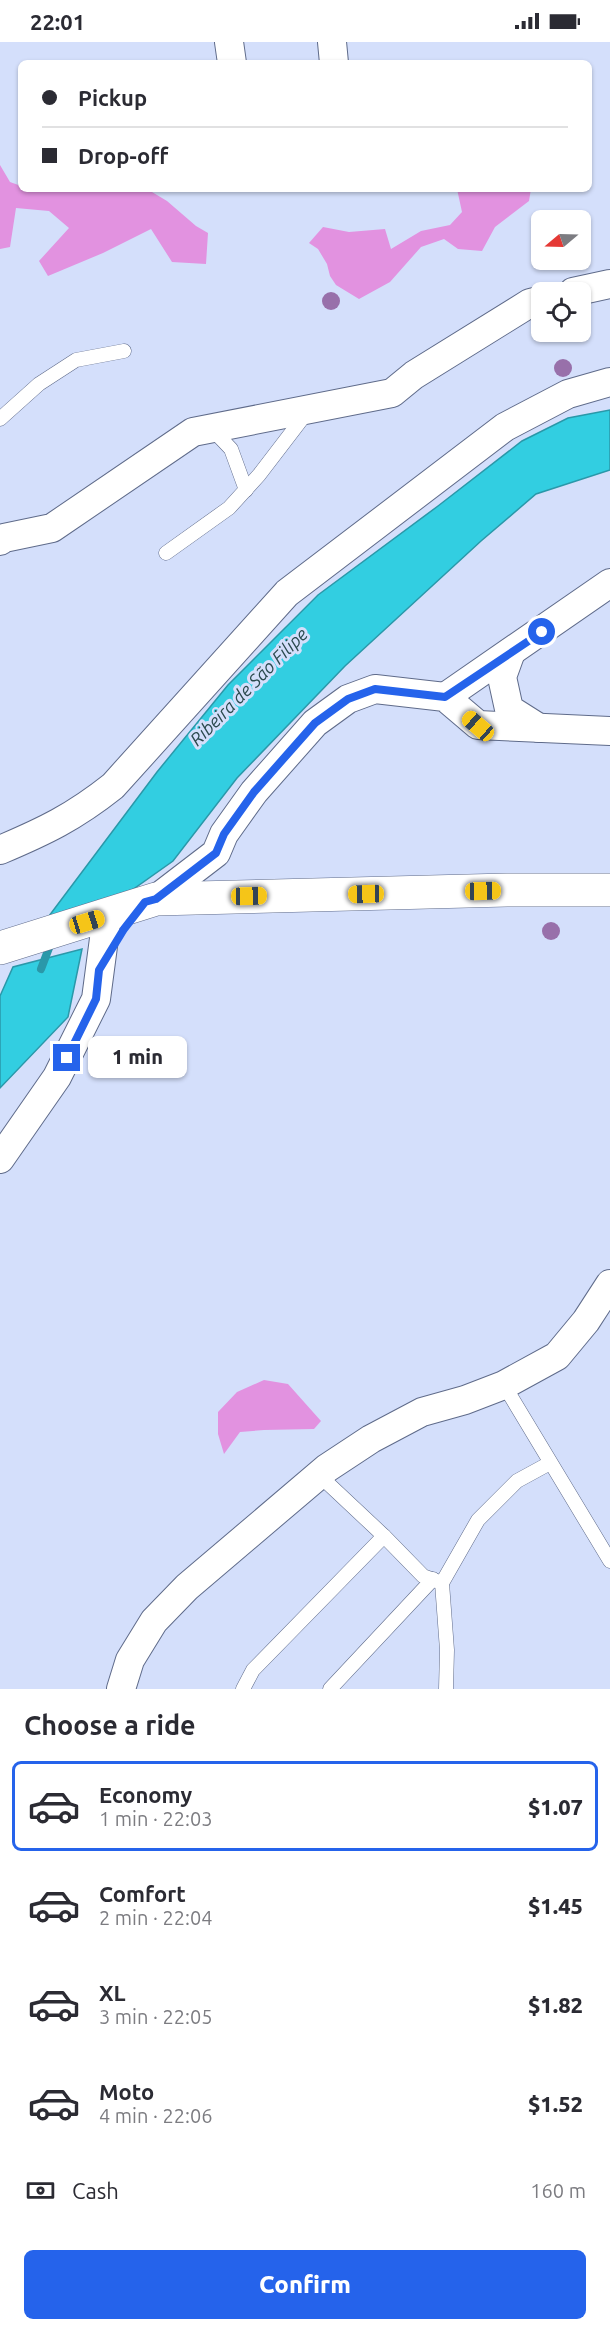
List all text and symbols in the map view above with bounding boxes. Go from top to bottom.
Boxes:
text: 22:01 [30,9,85,34]
text: Pickup [78,85,147,110]
text: Drop-off [78,143,168,168]
north arrow [531,210,591,270]
map controls [531,210,591,342]
button: locate [531,282,591,342]
route start [528,618,555,645]
water label: Ribeira de São Filipe [185,623,311,749]
car [459,707,497,745]
car [465,882,501,900]
car [348,885,384,903]
car [231,887,267,905]
car [67,908,107,936]
callout: 1 min [88,1037,187,1079]
route end [53,1044,80,1071]
text: 1 min [112,1045,163,1068]
text: Choose a ride [24,1710,196,1740]
icon: car [27,1779,81,1833]
text: Economy [99,1782,192,1807]
text: $1.07 [528,1794,583,1819]
text: 1 min · 22:03 [99,1807,213,1830]
icon: car [27,1878,81,1932]
text: Comfort [99,1881,186,1906]
text: $1.45 [528,1893,583,1918]
text: 2 min · 22:04 [99,1906,213,1929]
icon: car [27,1977,81,2031]
text: XL [99,1980,126,2005]
text: $1.82 [528,1992,583,2017]
text: 3 min · 22:05 [99,2005,213,2028]
icon: car [27,2076,81,2130]
text: Moto [99,2079,154,2104]
text: $1.52 [528,2091,583,2116]
text: 4 min · 22:06 [99,2104,213,2127]
icon: cash [24,2174,57,2207]
text: Cash [72,2178,119,2203]
text: 160 m [530,2179,586,2202]
button: Confirm [24,2250,586,2319]

